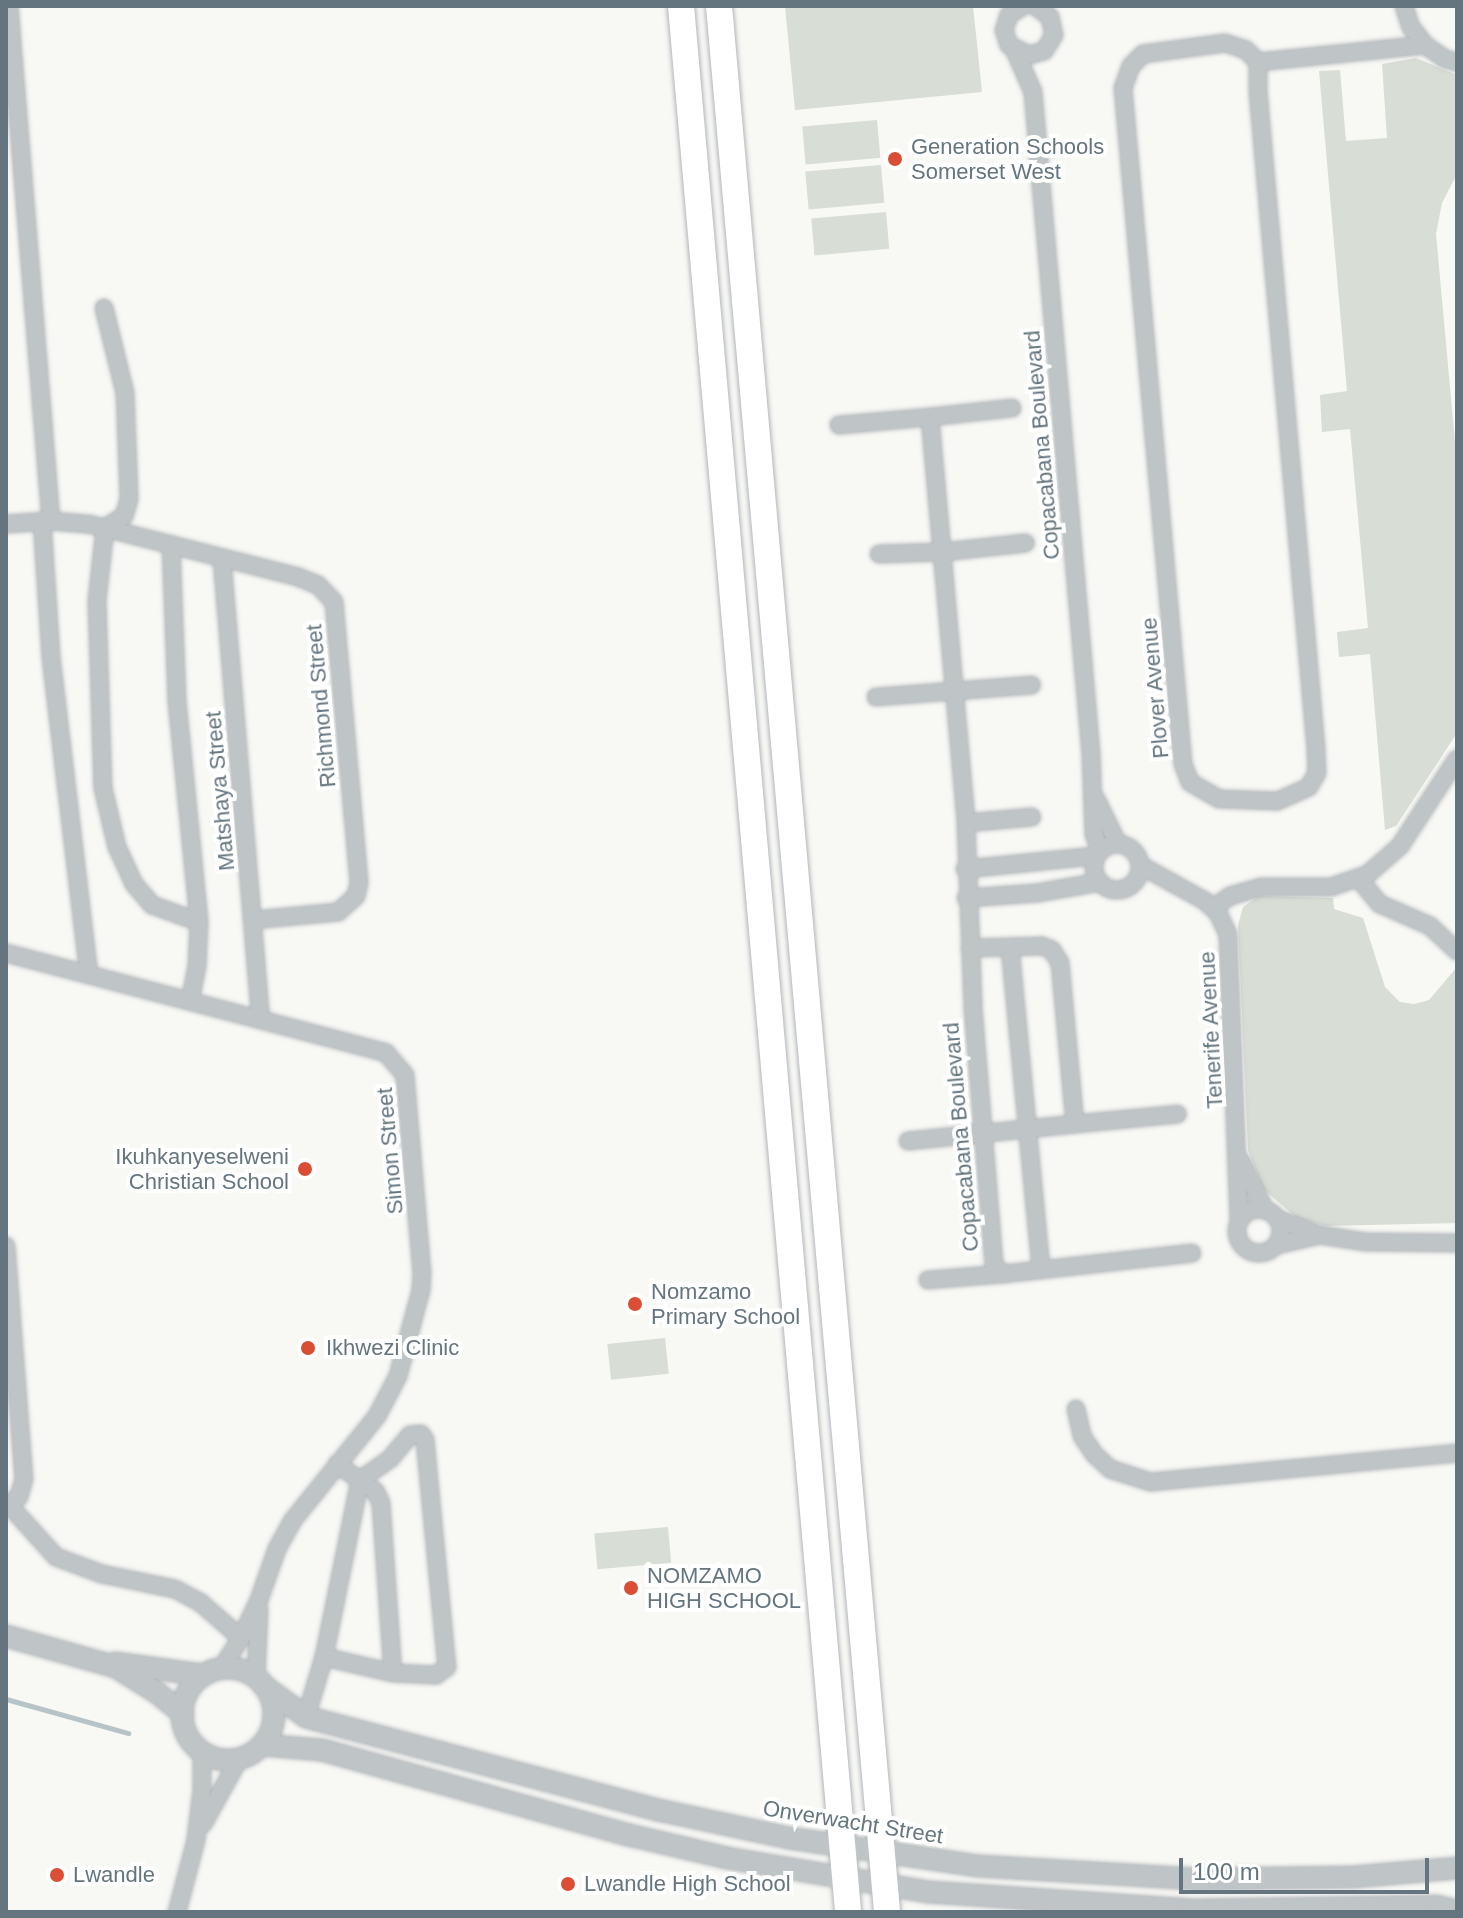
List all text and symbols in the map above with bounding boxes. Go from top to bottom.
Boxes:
place label: Generation Schools Somerset West [911,133,1104,184]
marker: Generation Schools Somerset West [886,150,904,168]
street label: Copacabana Boulevard [1019,329,1065,561]
street label: Plover Avenue [1136,616,1174,760]
street label: Richmond Street [301,623,341,789]
street label: Matshaya Street [200,710,240,872]
street label: Tenerife Avenue [1194,950,1228,1110]
street label: Copacabana Boulevard [938,1021,984,1253]
street label: Simon Street [371,1087,409,1215]
place label: Ikuhkanyeselweni Christian School [115,1143,289,1194]
marker: Ikuhkanyeselweni Christian School [296,1160,314,1178]
place label: Nomzamo Primary School [651,1278,800,1330]
marker: Nomzamo Primary School [626,1295,644,1313]
place label: Ikhwezi Clinic [326,1335,459,1361]
marker: Ikhwezi Clinic [297,1337,319,1359]
place label: NOMZAMO HIGH SCHOOL [647,1562,801,1614]
marker: NOMZAMO HIGH SCHOOL [622,1579,640,1597]
street label: Onverwacht Street [761,1795,945,1849]
scale bar [1183,1842,1433,1892]
text: 100 m [1193,1858,1260,1885]
place label: Lwandle [73,1862,155,1888]
marker: Lwandle [48,1866,66,1884]
place label: Lwandle High School [584,1871,791,1897]
marker: Lwandle High School [559,1875,577,1893]

